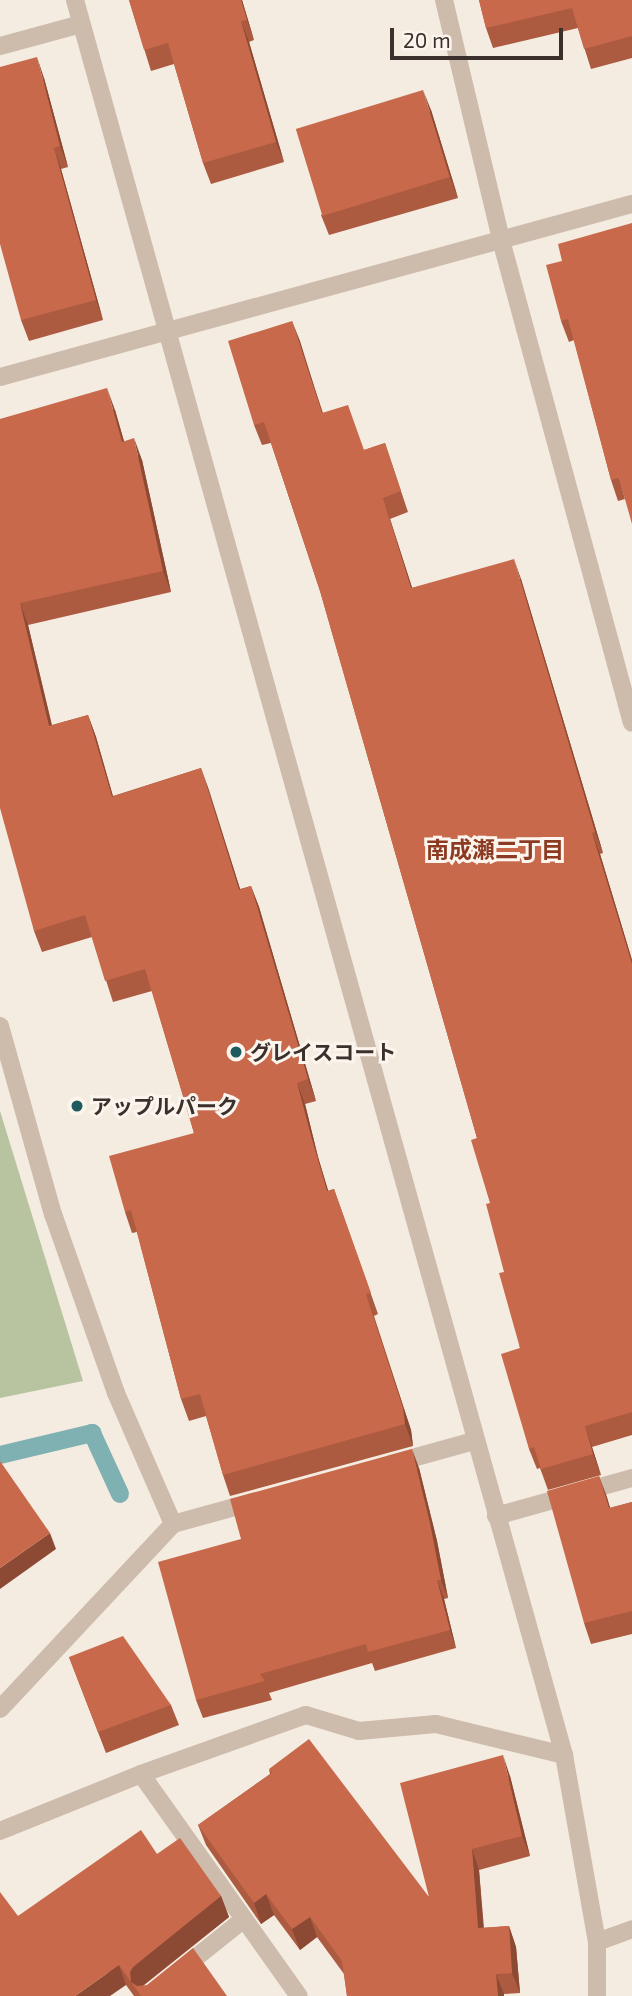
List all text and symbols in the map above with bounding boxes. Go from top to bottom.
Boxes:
scale bar [394,14,567,58]
text: 20 m [403,27,451,52]
district label: 南成瀬二丁目 [426,835,564,863]
place label: グレイスコート [250,1039,397,1065]
marker: グレイスコート [228,1044,244,1060]
place label: アップルパーク [91,1093,238,1119]
marker: アップルパーク [69,1098,85,1114]

